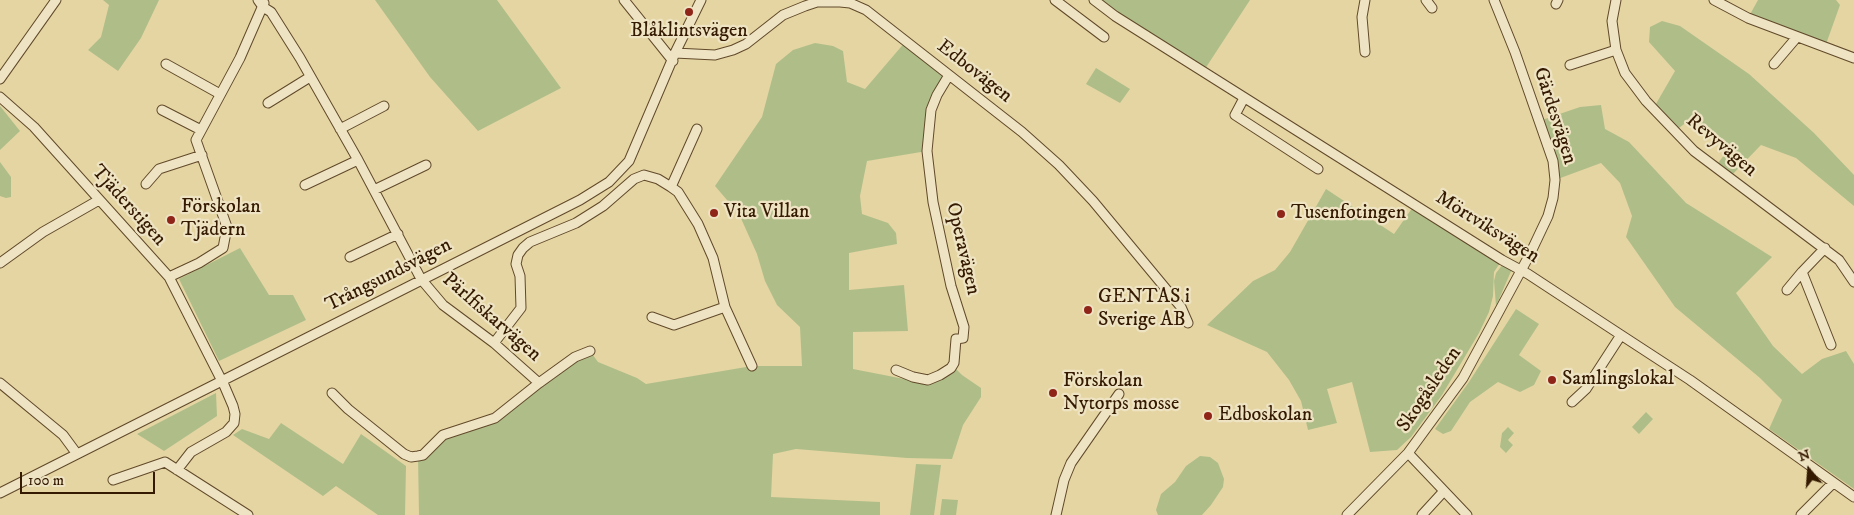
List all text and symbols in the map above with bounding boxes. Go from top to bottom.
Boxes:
marker: Blåklintsvägen [683,6,695,18]
place label: Blåklintsvägen [630,20,748,44]
street label: Edbovägen [932,35,1016,109]
street label: Gärdesvägen [1527,64,1581,168]
street label: Revyvägen [1681,109,1761,183]
street label: Tjäderstigen [85,161,171,251]
street label: Mörtviksvägen [1431,187,1543,269]
place label: Förskolan Tjädern [181,196,261,243]
street label: Operavägen [940,200,984,298]
place label: Vita Villan [724,201,809,225]
place label: Tusenfotingen [1291,202,1406,226]
marker: Vita Villan [708,207,720,219]
marker: Tusenfotingen [1275,208,1287,220]
marker: Förskolan Tjädern [165,214,177,226]
street label: Trångsundsvägen [322,234,456,318]
street label: Pärlfiskarvägen [437,268,545,368]
place label: GENTAS i Sverige AB [1098,286,1190,333]
marker: GENTAS i Sverige AB [1082,304,1094,316]
street label: Skogåsleden [1393,343,1467,437]
place label: Samlingslokal [1562,368,1674,392]
place label: Förskolan Nytorps mosse [1063,370,1179,417]
marker: Samlingslokal [1546,374,1558,386]
marker: Förskolan Nytorps mosse [1047,387,1059,399]
place label: Edboskolan [1218,404,1312,428]
marker: Edboskolan [1202,410,1214,422]
north arrow [1784,445,1834,495]
text: N [1796,445,1813,466]
scale bar [22,462,158,494]
text: 100 m [28,471,64,490]

